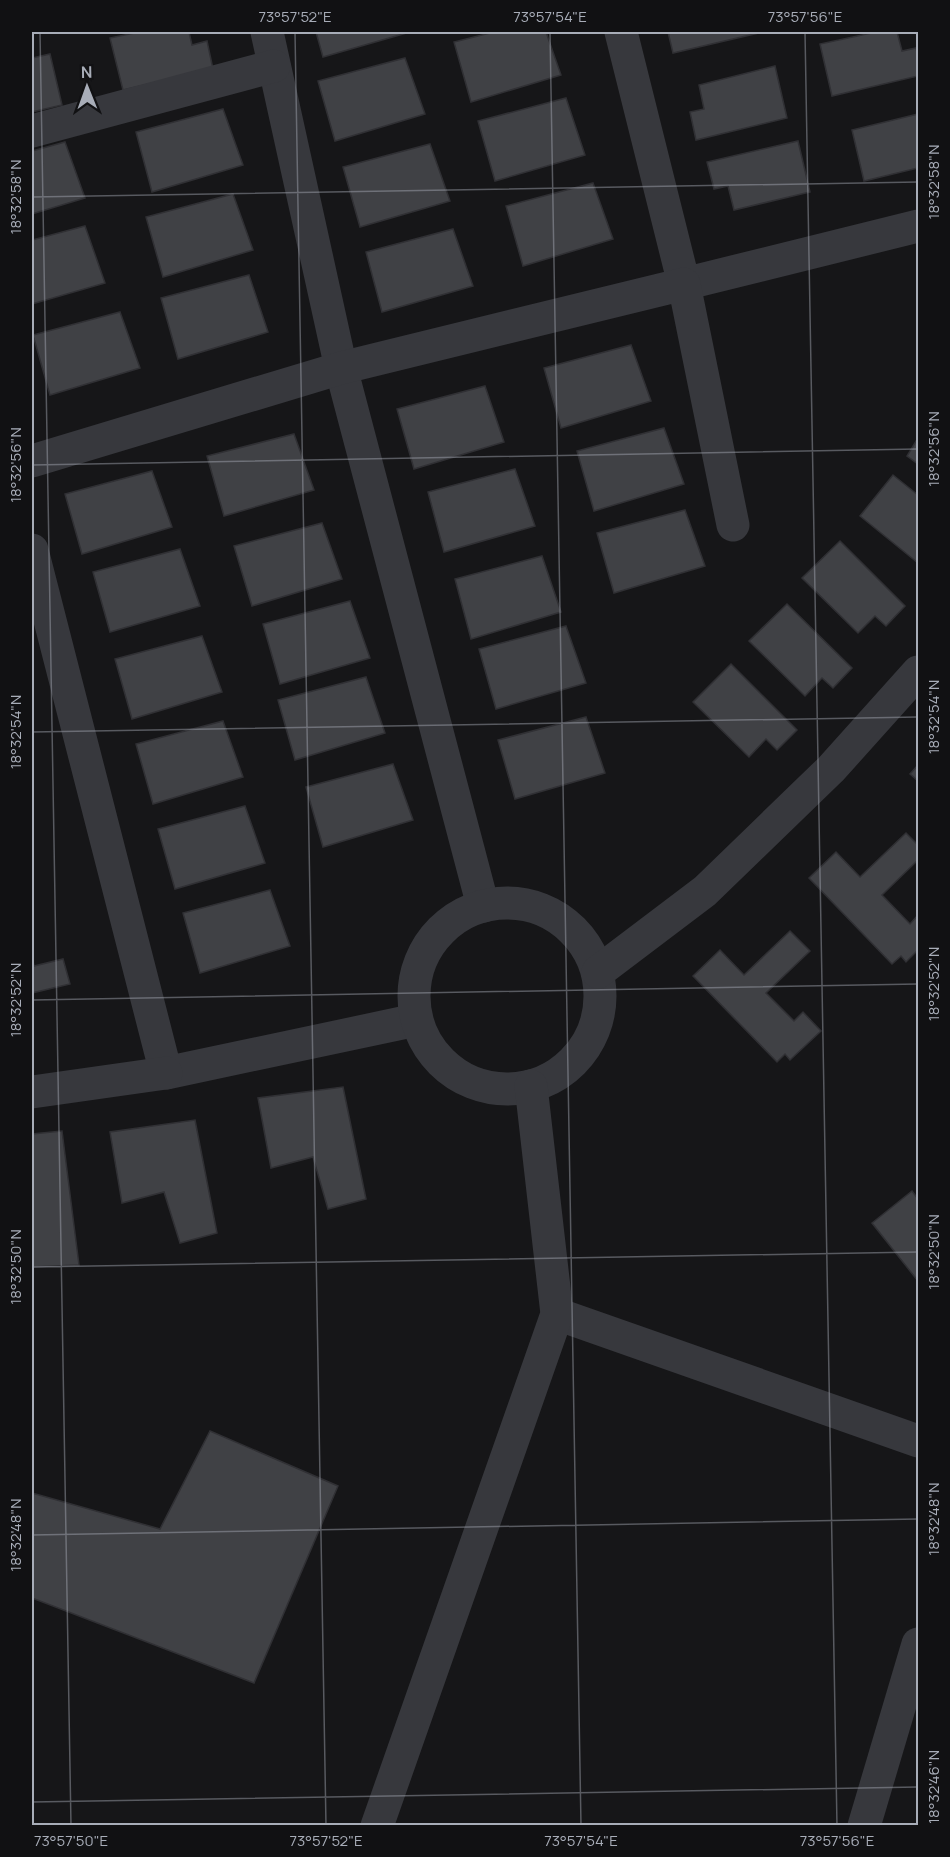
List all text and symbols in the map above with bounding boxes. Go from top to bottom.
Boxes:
text: 73°57'52"E [258,6,332,27]
text: 73°57'54"E [513,6,587,27]
text: 73°57'56"E [768,6,842,27]
north arrow [57,57,117,117]
text: N [81,61,93,83]
text: 18°32'58"N [923,145,944,219]
text: 18°32'58"N [5,160,26,234]
text: 18°32'56"N [923,411,944,487]
text: 18°32'56"N [5,427,26,503]
text: 18°32'54"N [923,680,944,754]
text: 18°32'54"N [5,695,26,769]
text: 18°32'52"N [923,947,944,1021]
text: 18°32'52"N [5,963,26,1037]
text: 18°32'50"N [923,1214,944,1290]
text: 18°32'50"N [5,1229,26,1305]
text: 18°32'48"N [923,1482,944,1556]
text: 18°32'48"N [5,1498,26,1572]
text: 18°32'46"N [923,1750,944,1824]
text: 73°57'50"E [34,1830,108,1851]
text: 73°57'52"E [289,1830,363,1851]
text: 73°57'54"E [544,1830,618,1851]
text: 73°57'56"E [800,1830,874,1851]

